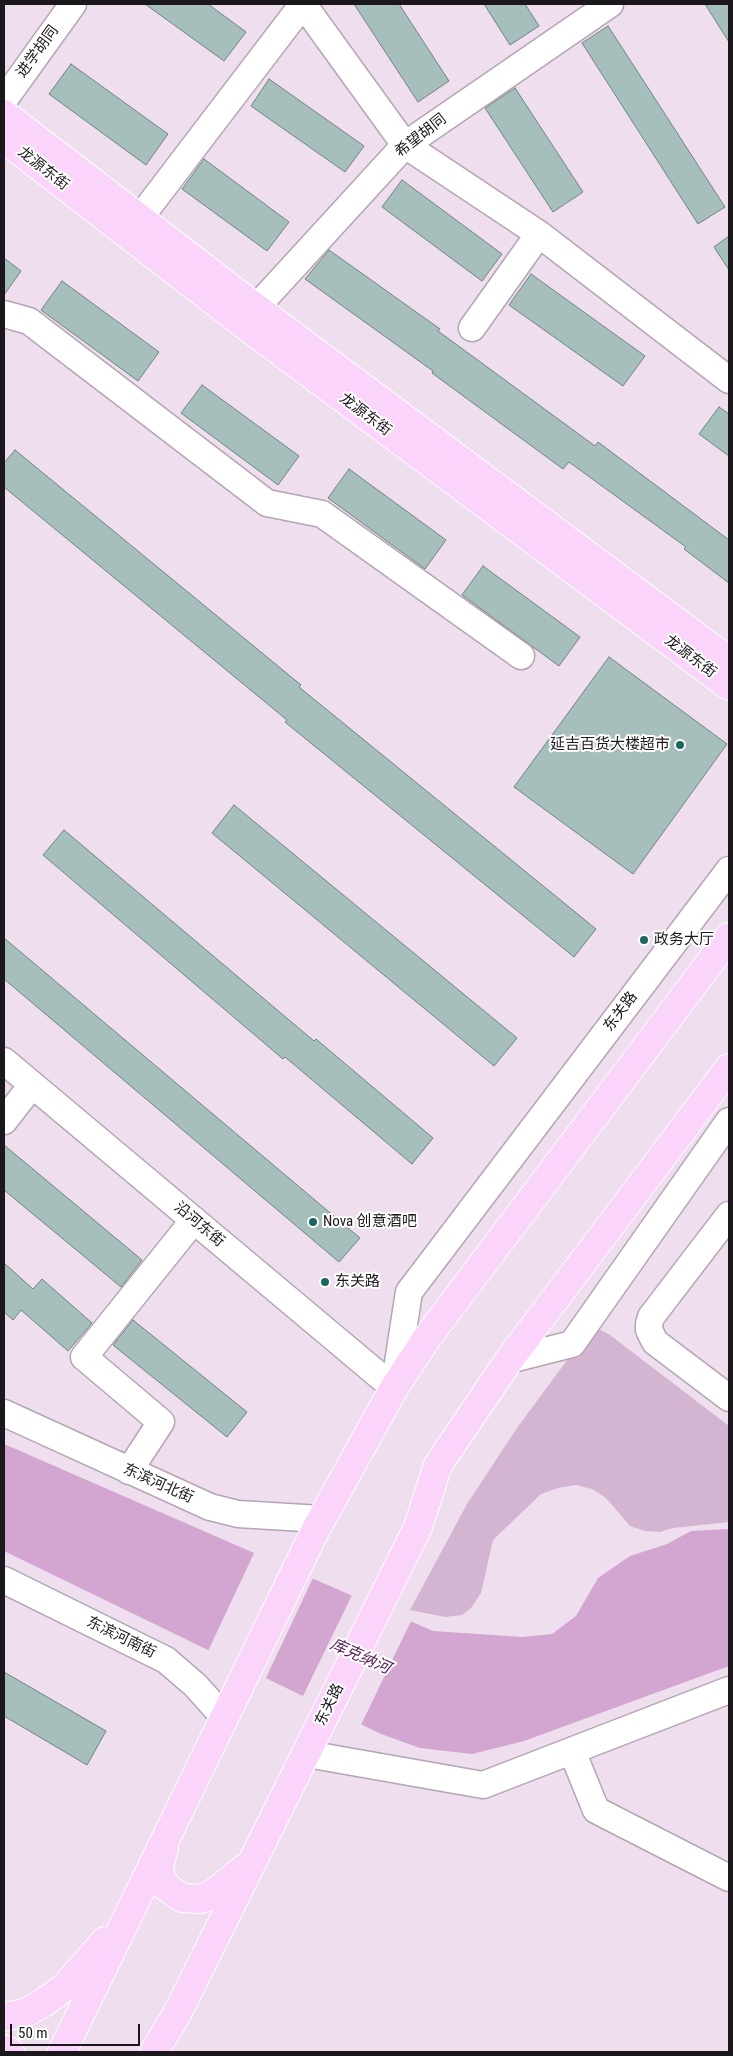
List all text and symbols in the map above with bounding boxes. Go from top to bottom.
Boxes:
street label: 进学胡同 [13,22,63,82]
street label: 希望胡同 [392,110,450,162]
street label: 龙源东街 [14,143,72,195]
street label: 龙源东街 [336,390,394,440]
street label: 龙源东街 [661,632,719,682]
place label: 延吉百货大楼超市 [550,736,670,754]
marker: 延吉百货大楼超市 [674,739,686,751]
place label: 政务大厅 [654,931,714,949]
marker: 政务大厅 [638,934,650,946]
street label: 东关路 [600,989,642,1035]
street label: 沿河东街 [170,1199,228,1251]
place label: Nova 创意酒吧 [323,1213,417,1231]
marker: Nova 创意酒吧 [307,1216,319,1228]
place label: 东关路 [335,1273,380,1291]
marker: 东关路 [319,1276,331,1288]
street label: 东滨河北街 [120,1461,196,1507]
street label: 东滨河南街 [83,1613,159,1663]
water label: 库克纳河 [327,1635,393,1679]
street label: 东关路 [312,1681,348,1729]
scale bar [12,2014,142,2046]
text: 50 m [18,2024,48,2042]

